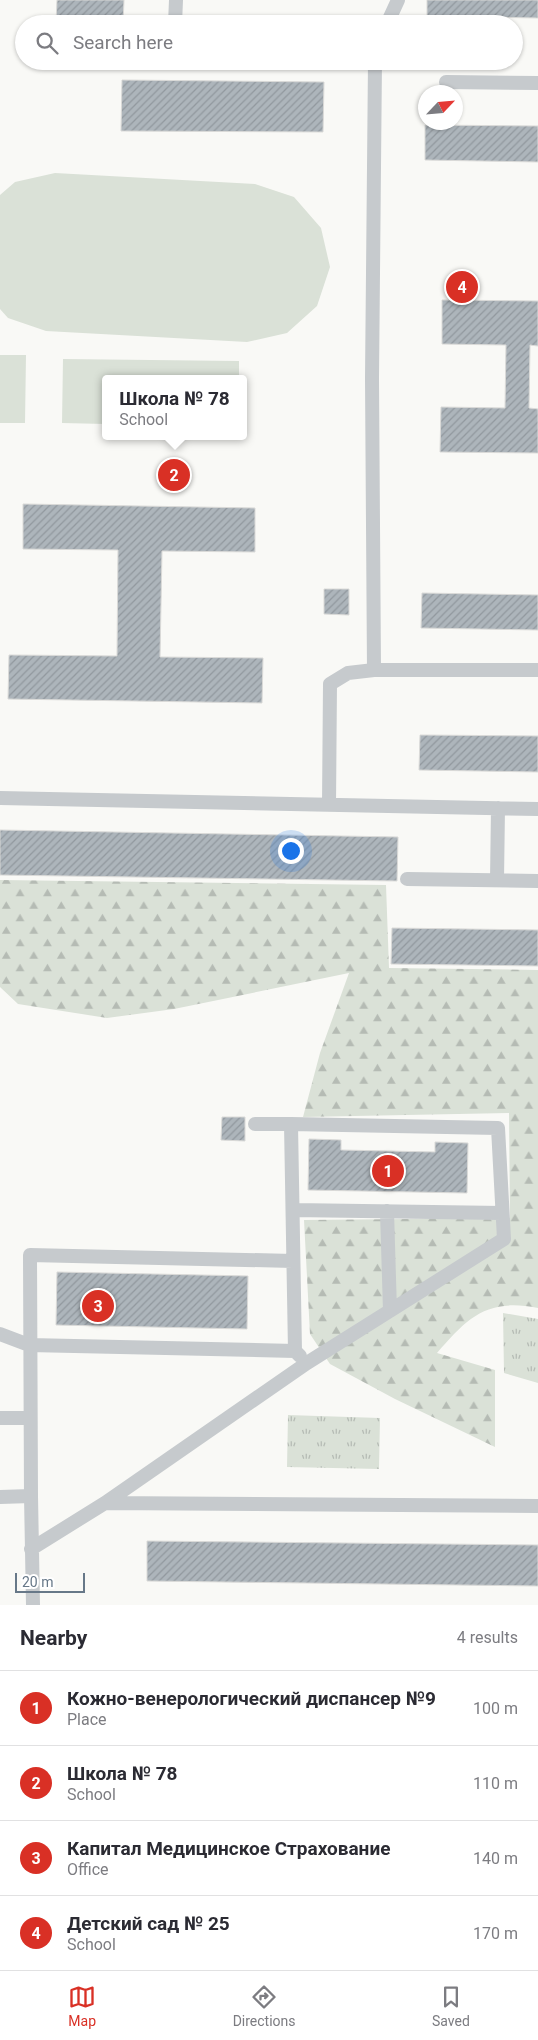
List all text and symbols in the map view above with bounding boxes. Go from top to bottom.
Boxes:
search box [15,15,523,70]
icon: search [33,29,61,57]
text: Search here [73,31,173,54]
north arrow [418,85,463,130]
pin: 4 [446,268,478,306]
popup [102,375,247,440]
text: Школа № 78 [119,387,230,410]
text: School [119,410,168,429]
pin: 2 [158,456,190,494]
your location [278,838,304,864]
pin: 1 [372,1152,404,1190]
pin: 3 [82,1287,114,1325]
scale bar [15,1570,85,1593]
text: 20 m [22,1574,54,1590]
text: Nearby [20,1626,87,1650]
text: 4 results [457,1628,518,1647]
text: Кожно-венерологический диспансер №9 [67,1687,436,1710]
text: 1 [31,1699,41,1718]
text: 100 m [473,1699,518,1718]
text: Place [67,1710,107,1729]
text: Школа № 78 [67,1762,178,1785]
text: 2 [31,1774,41,1793]
text: 110 m [473,1774,518,1793]
text: School [67,1785,116,1804]
text: Капитал Медицинское Страхование [67,1837,390,1860]
text: 3 [31,1849,41,1868]
text: 140 m [473,1849,518,1868]
text: Office [67,1860,109,1879]
text: Детский сад № 25 [67,1912,230,1935]
text: 4 [31,1924,41,1943]
text: 170 m [473,1924,518,1943]
text: School [67,1935,116,1954]
tab: Map [68,1983,96,2029]
tab: Directions [233,1983,296,2029]
tab: Saved [432,1983,470,2029]

